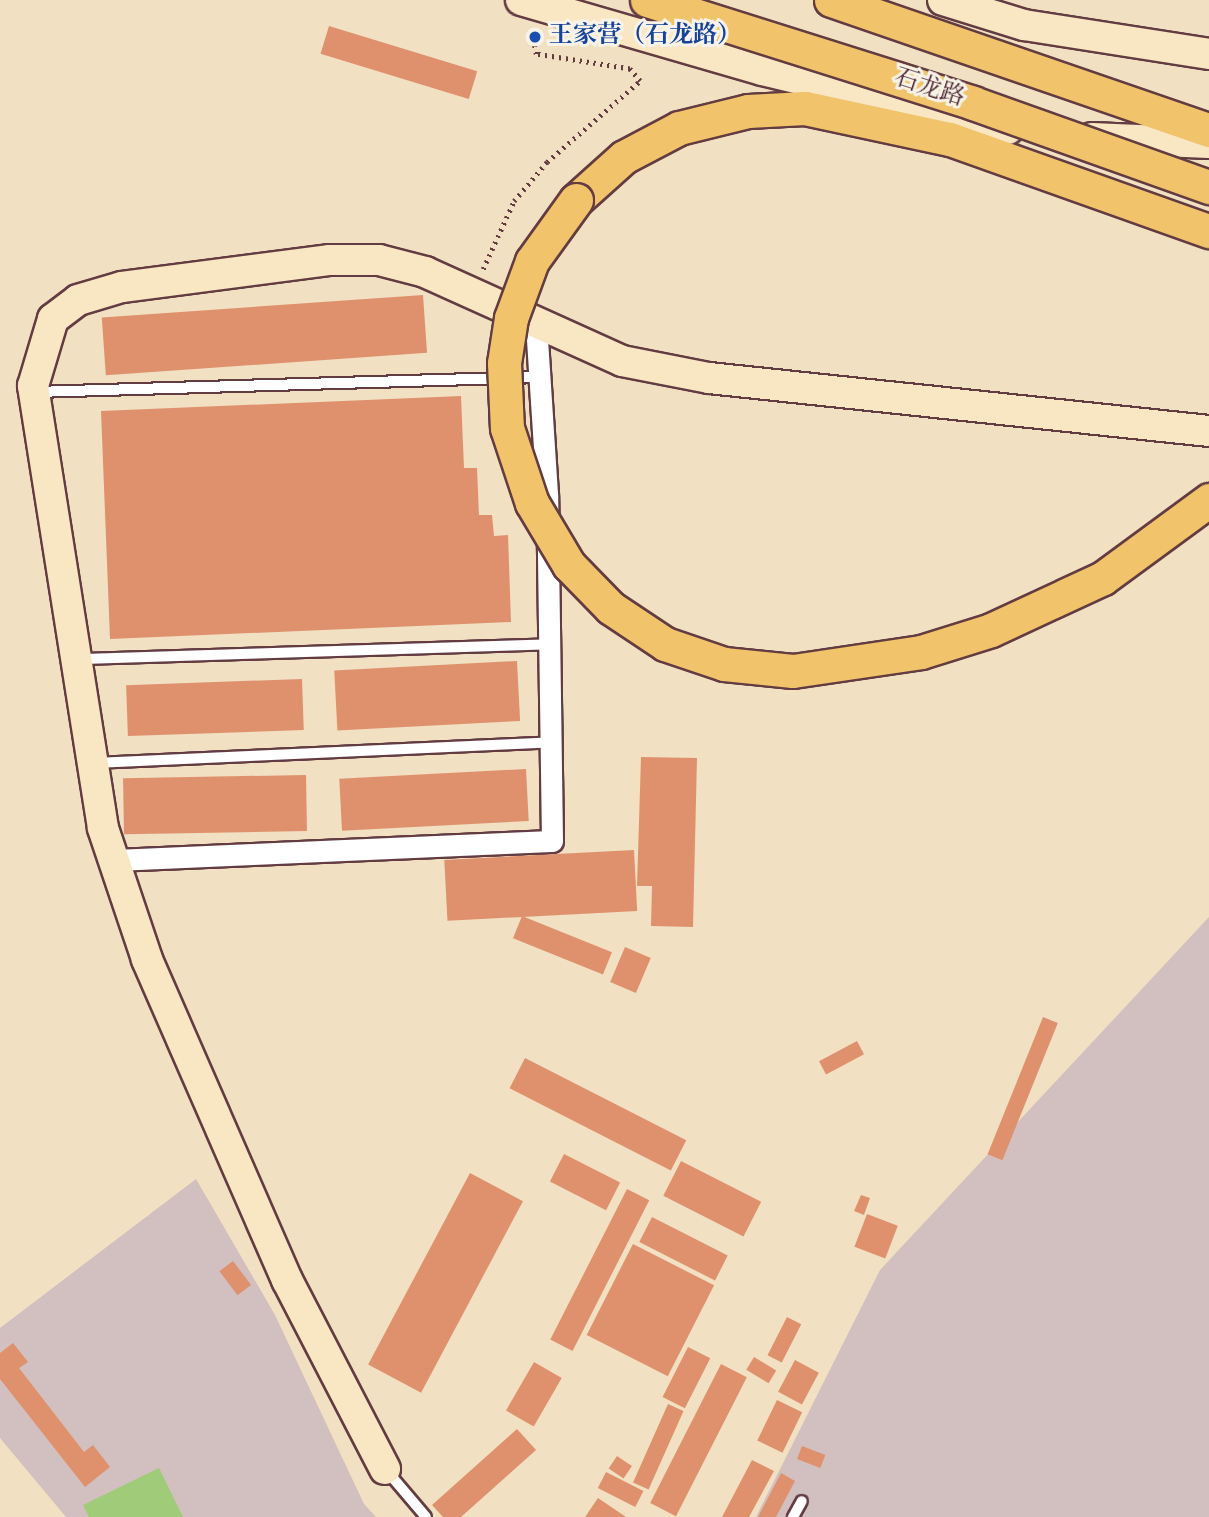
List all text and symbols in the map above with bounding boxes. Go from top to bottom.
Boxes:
place label: 王家营（石龙路） [549,23,741,51]
marker: 王家营（石龙路） [527,29,543,45]
street label: 石龙路 [890,64,968,114]

